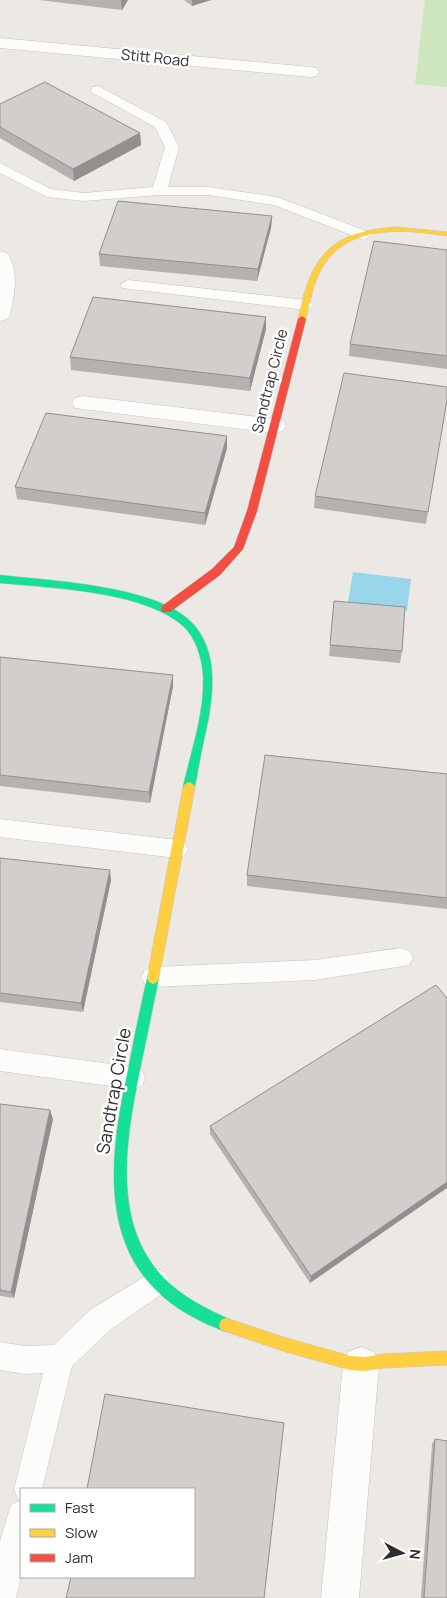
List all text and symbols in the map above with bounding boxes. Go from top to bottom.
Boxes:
street label: Stitt Road [120,43,190,72]
street label: Sandtrap Circle [246,326,293,435]
street label: Sandtrap Circle [90,1026,136,1156]
legend [20,1488,195,1578]
text: Fast [65,1497,94,1518]
text: Slow [65,1522,98,1543]
north arrow [377,1528,427,1578]
text: Jam [65,1547,93,1568]
text: N [405,1548,425,1560]

